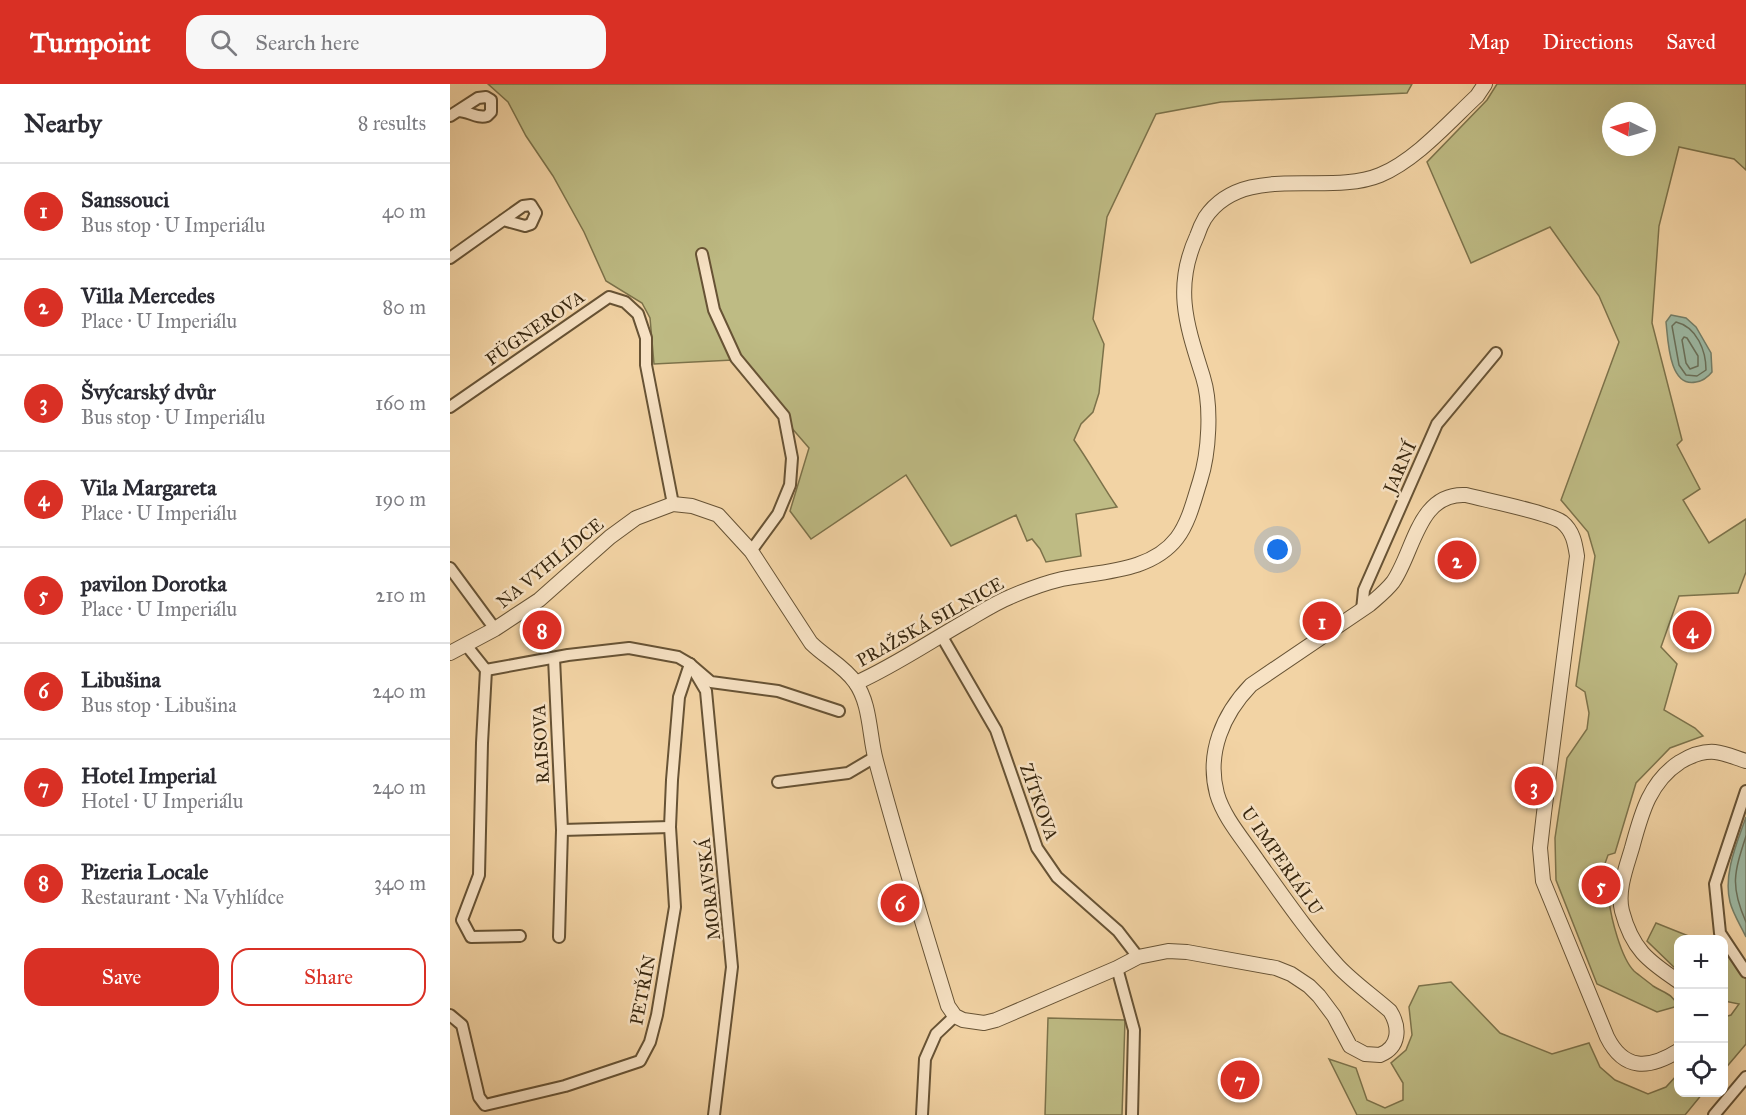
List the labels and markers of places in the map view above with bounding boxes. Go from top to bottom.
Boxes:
pin: 2 [1438,538,1476,582]
pin: 1 [1302,598,1342,644]
pin: 8 [522,608,562,652]
pin: 4 [1672,608,1712,652]
pin: 3 [1514,764,1554,808]
pin: 5 [1582,862,1620,908]
pin: 6 [880,880,920,926]
pin: 7 [1220,1058,1260,1102]

